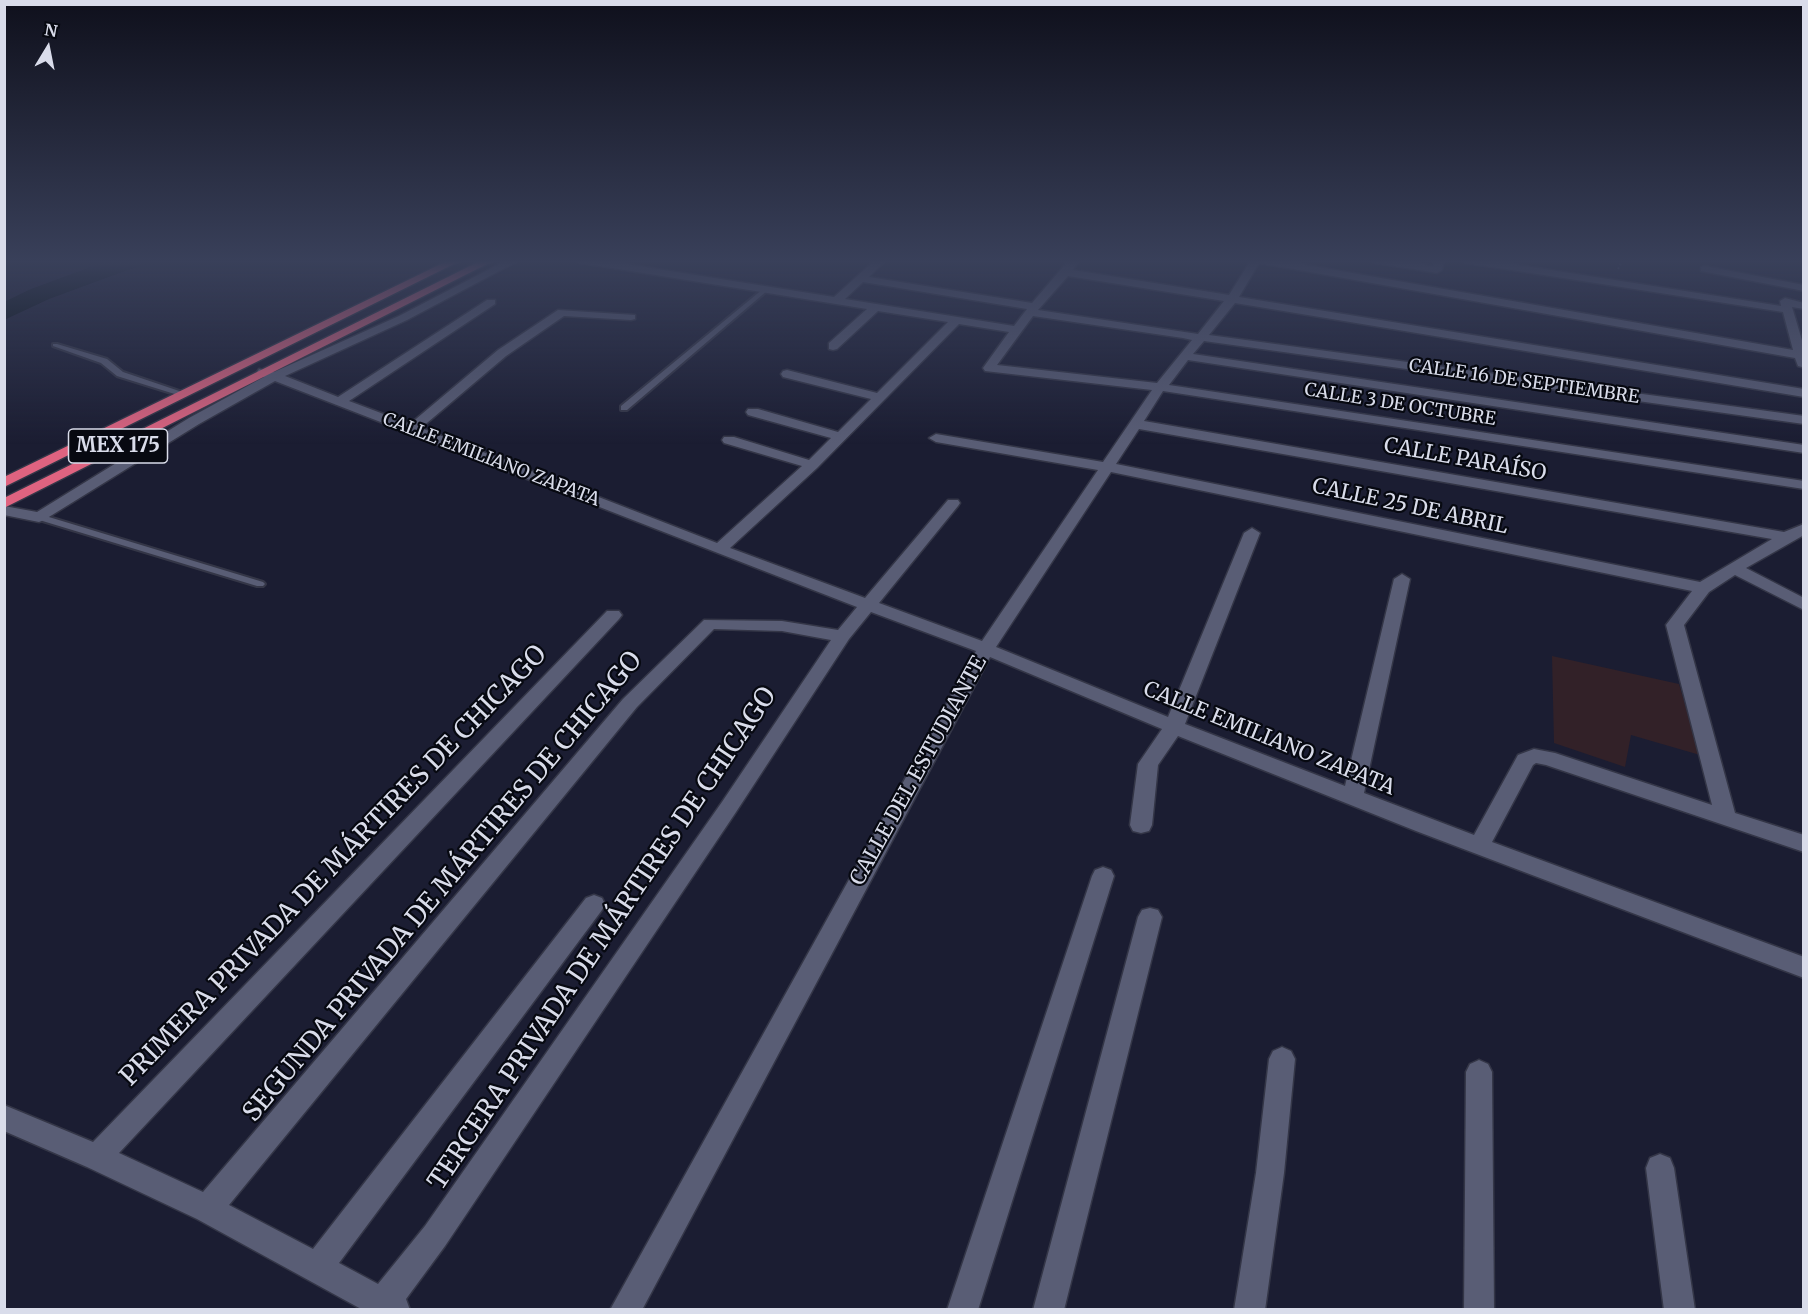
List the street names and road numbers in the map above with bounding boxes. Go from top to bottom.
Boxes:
street label: CALLE 16 DE SEPTIEMBRE [1408,355,1640,409]
street label: CALLE 3 DE OCTUBRE [1303,379,1497,431]
street label: CALLE EMILIANO ZAPATA [379,409,603,511]
road number: MEX 175 [68,429,168,463]
street label: CALLE PARAÍSO [1382,433,1548,487]
street label: CALLE 25 DE ABRIL [1310,474,1510,540]
street label: PRIMERA PRIVADA DE MÁRTIRES DE CHICAGO [114,639,554,1093]
street label: SEGUNDA PRIVADA DE MÁRTIRES DE CHICAGO [237,646,649,1128]
street label: CALLE DEL ESTUDIANTE [845,652,993,890]
street label: CALLE EMILIANO ZAPATA [1139,677,1399,801]
street label: TERCERA PRIVADA DE MÁRTIRES DE CHICAGO [422,682,784,1196]

